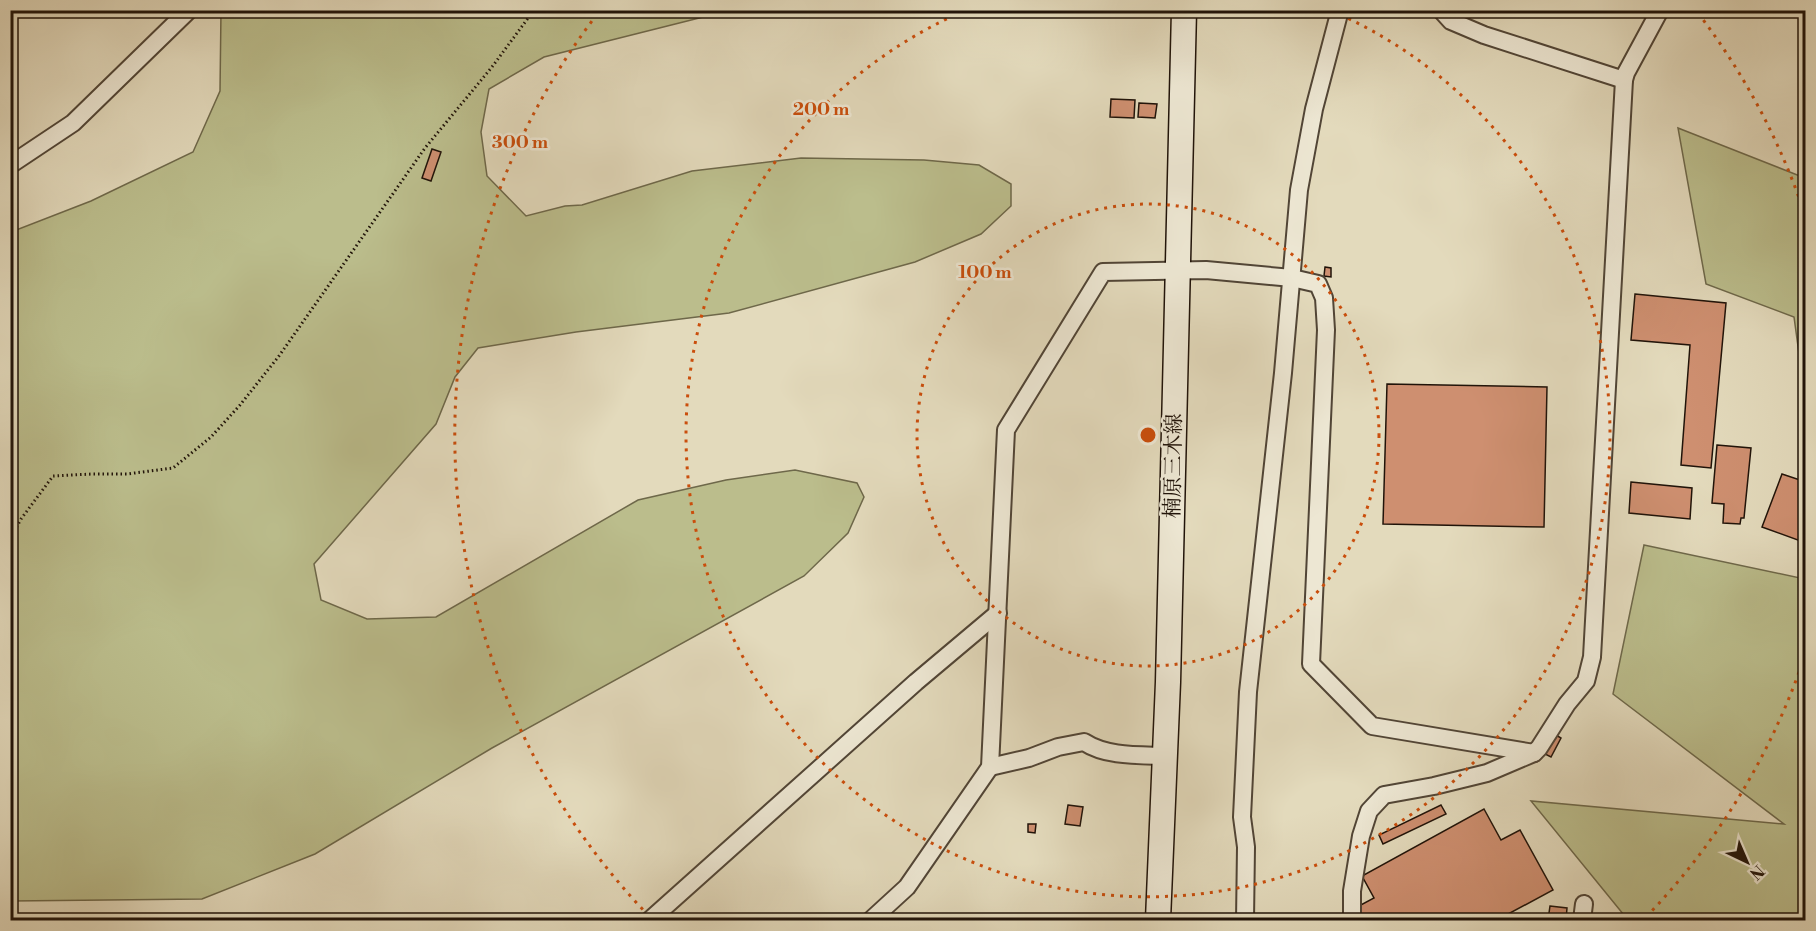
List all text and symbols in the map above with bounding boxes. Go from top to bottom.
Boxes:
text: 200 m [793,98,850,121]
text: 300 m [492,131,549,154]
text: 100 m [958,261,1012,284]
street label: 楠原三木線 [1160,413,1188,519]
centre of rings [1138,425,1158,445]
north arrow [1717,832,1777,892]
text: N [1745,860,1768,884]

